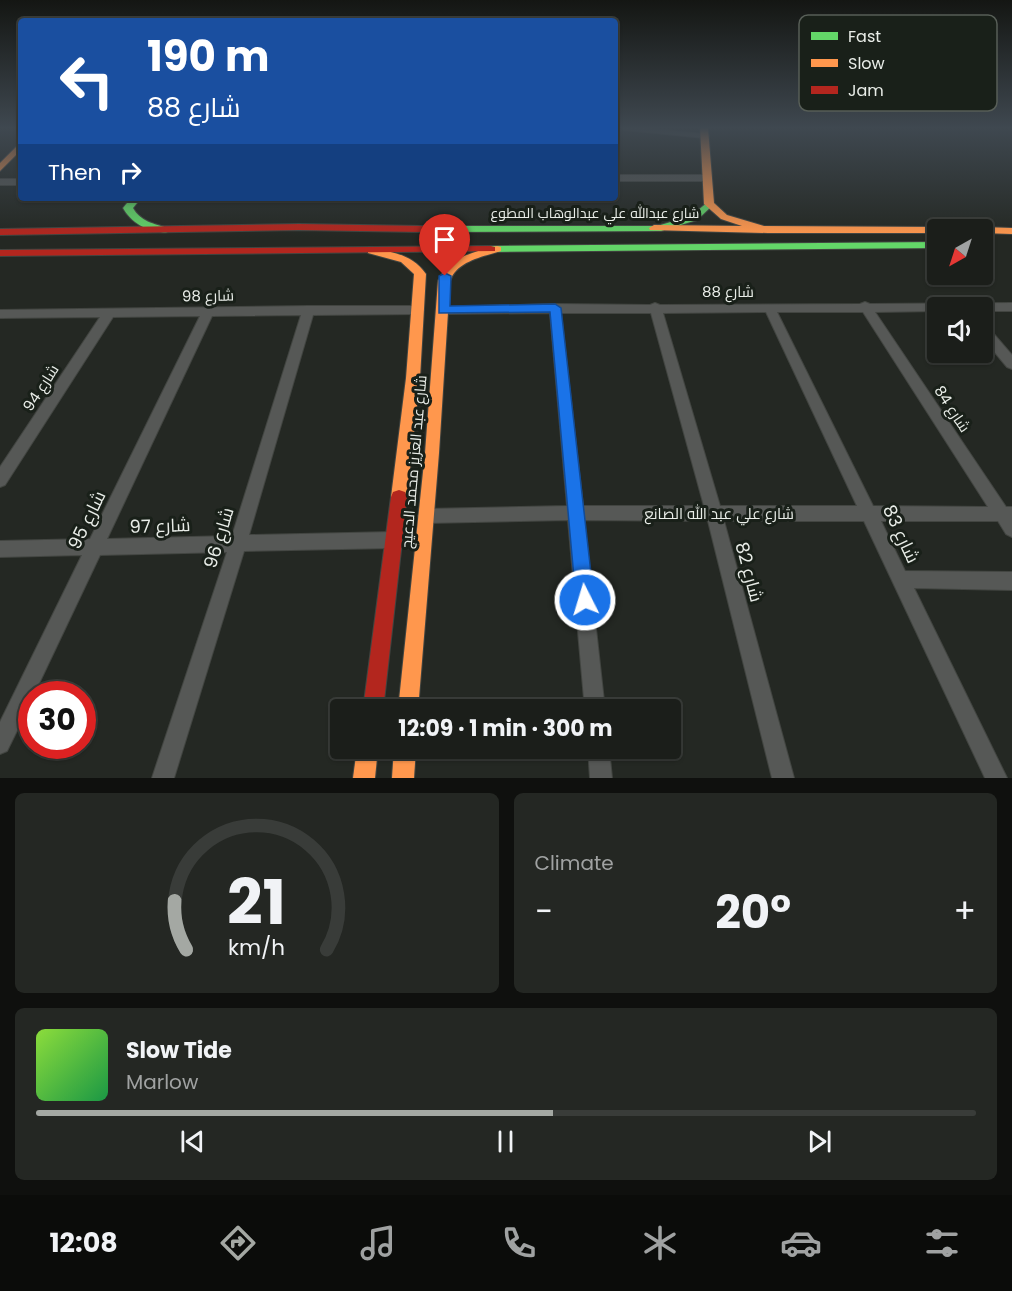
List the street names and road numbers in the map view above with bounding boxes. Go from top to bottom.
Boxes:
street label: شارع عبدالله علي عبدالوهاب المطوع [491,203,699,225]
street label: شارع 88 [702,281,754,303]
street label: شارع 98 [182,285,234,307]
street label: شارع 94 [18,360,64,416]
street label: شارع عبد العزيز محمد الدعيج [395,374,433,550]
street label: شارع 84 [929,381,975,437]
street label: شارع 95 [62,486,111,553]
street label: شارع 83 [877,501,926,567]
street label: شارع علي عبد الله الصانع [644,503,794,526]
street label: شارع 96 [197,504,240,571]
street label: شارع 97 [129,512,191,539]
street label: شارع 82 [729,539,770,605]

